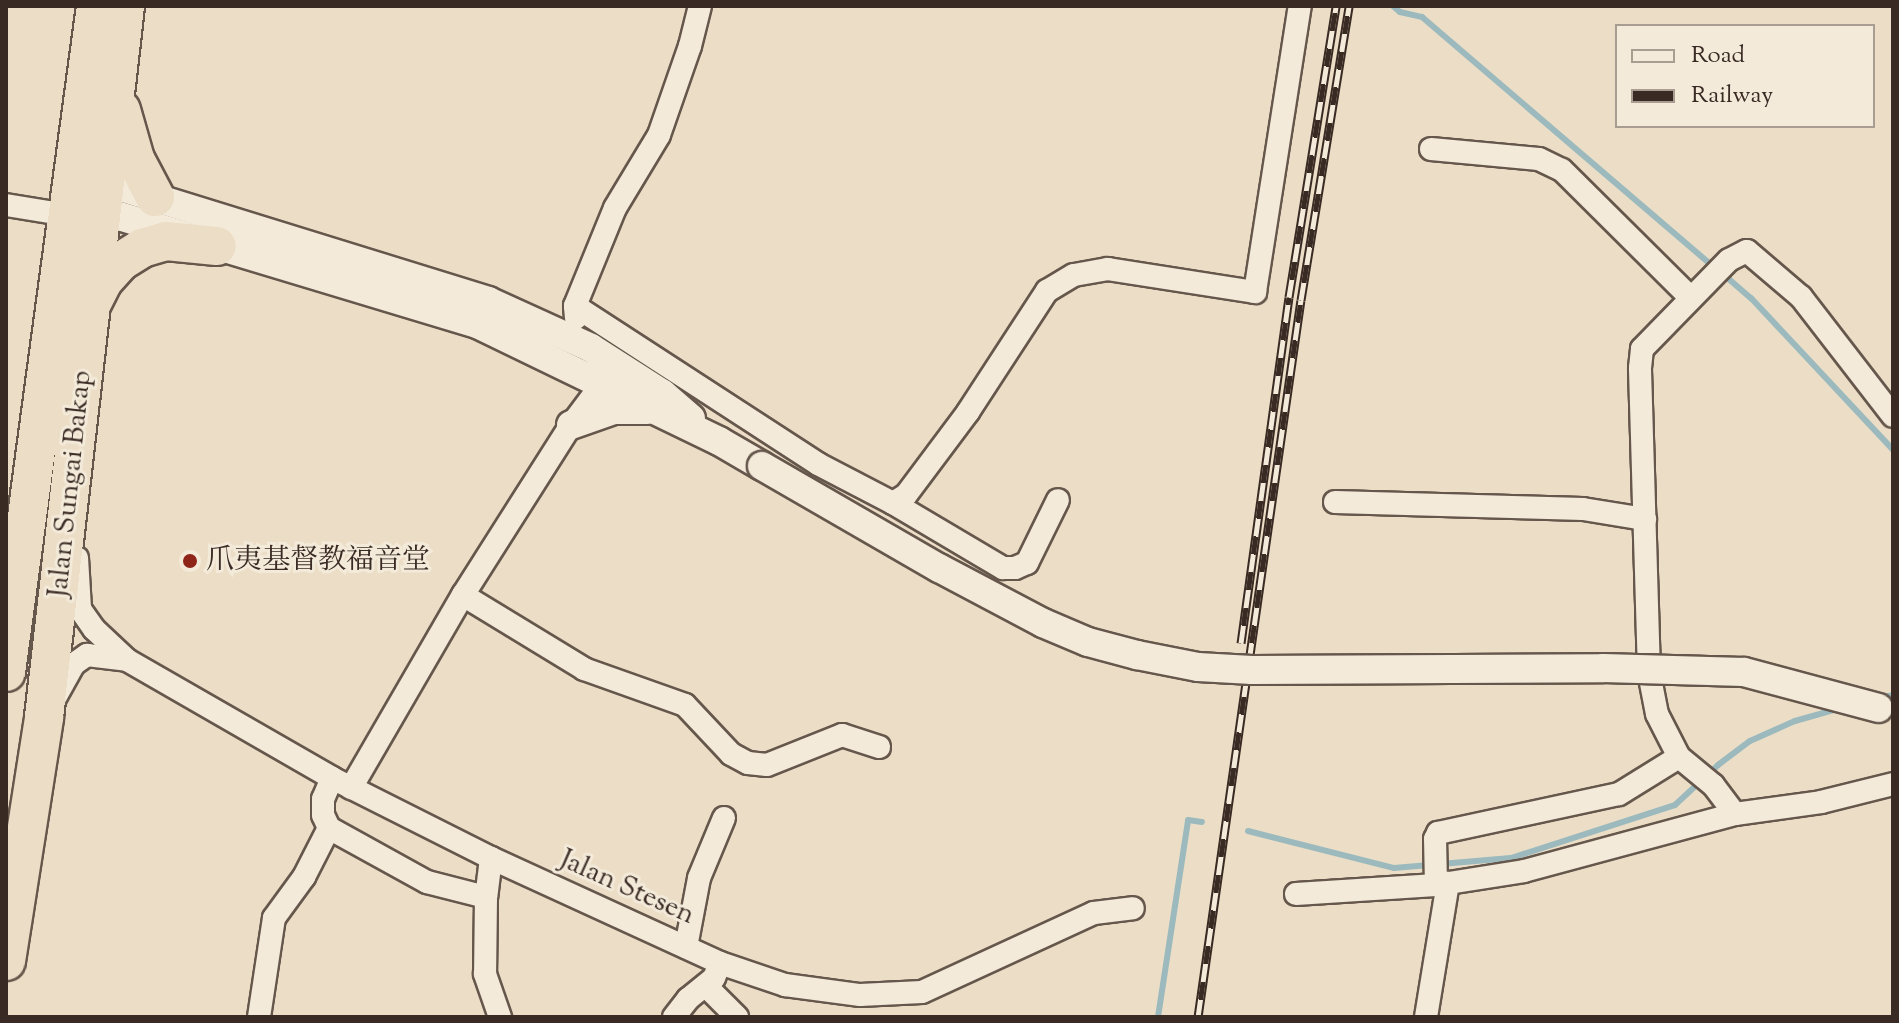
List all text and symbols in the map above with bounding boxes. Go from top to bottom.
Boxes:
legend [1615,24,1875,128]
text: Road [1691,39,1745,73]
text: Railway [1691,79,1773,113]
street label: Jalan Sungai Bakap [42,369,100,599]
place label: 爪夷基督教福音堂 [206,544,430,578]
marker: 爪夷基督教福音堂 [181,552,199,570]
street label: Jalan Stesen [554,843,700,933]

